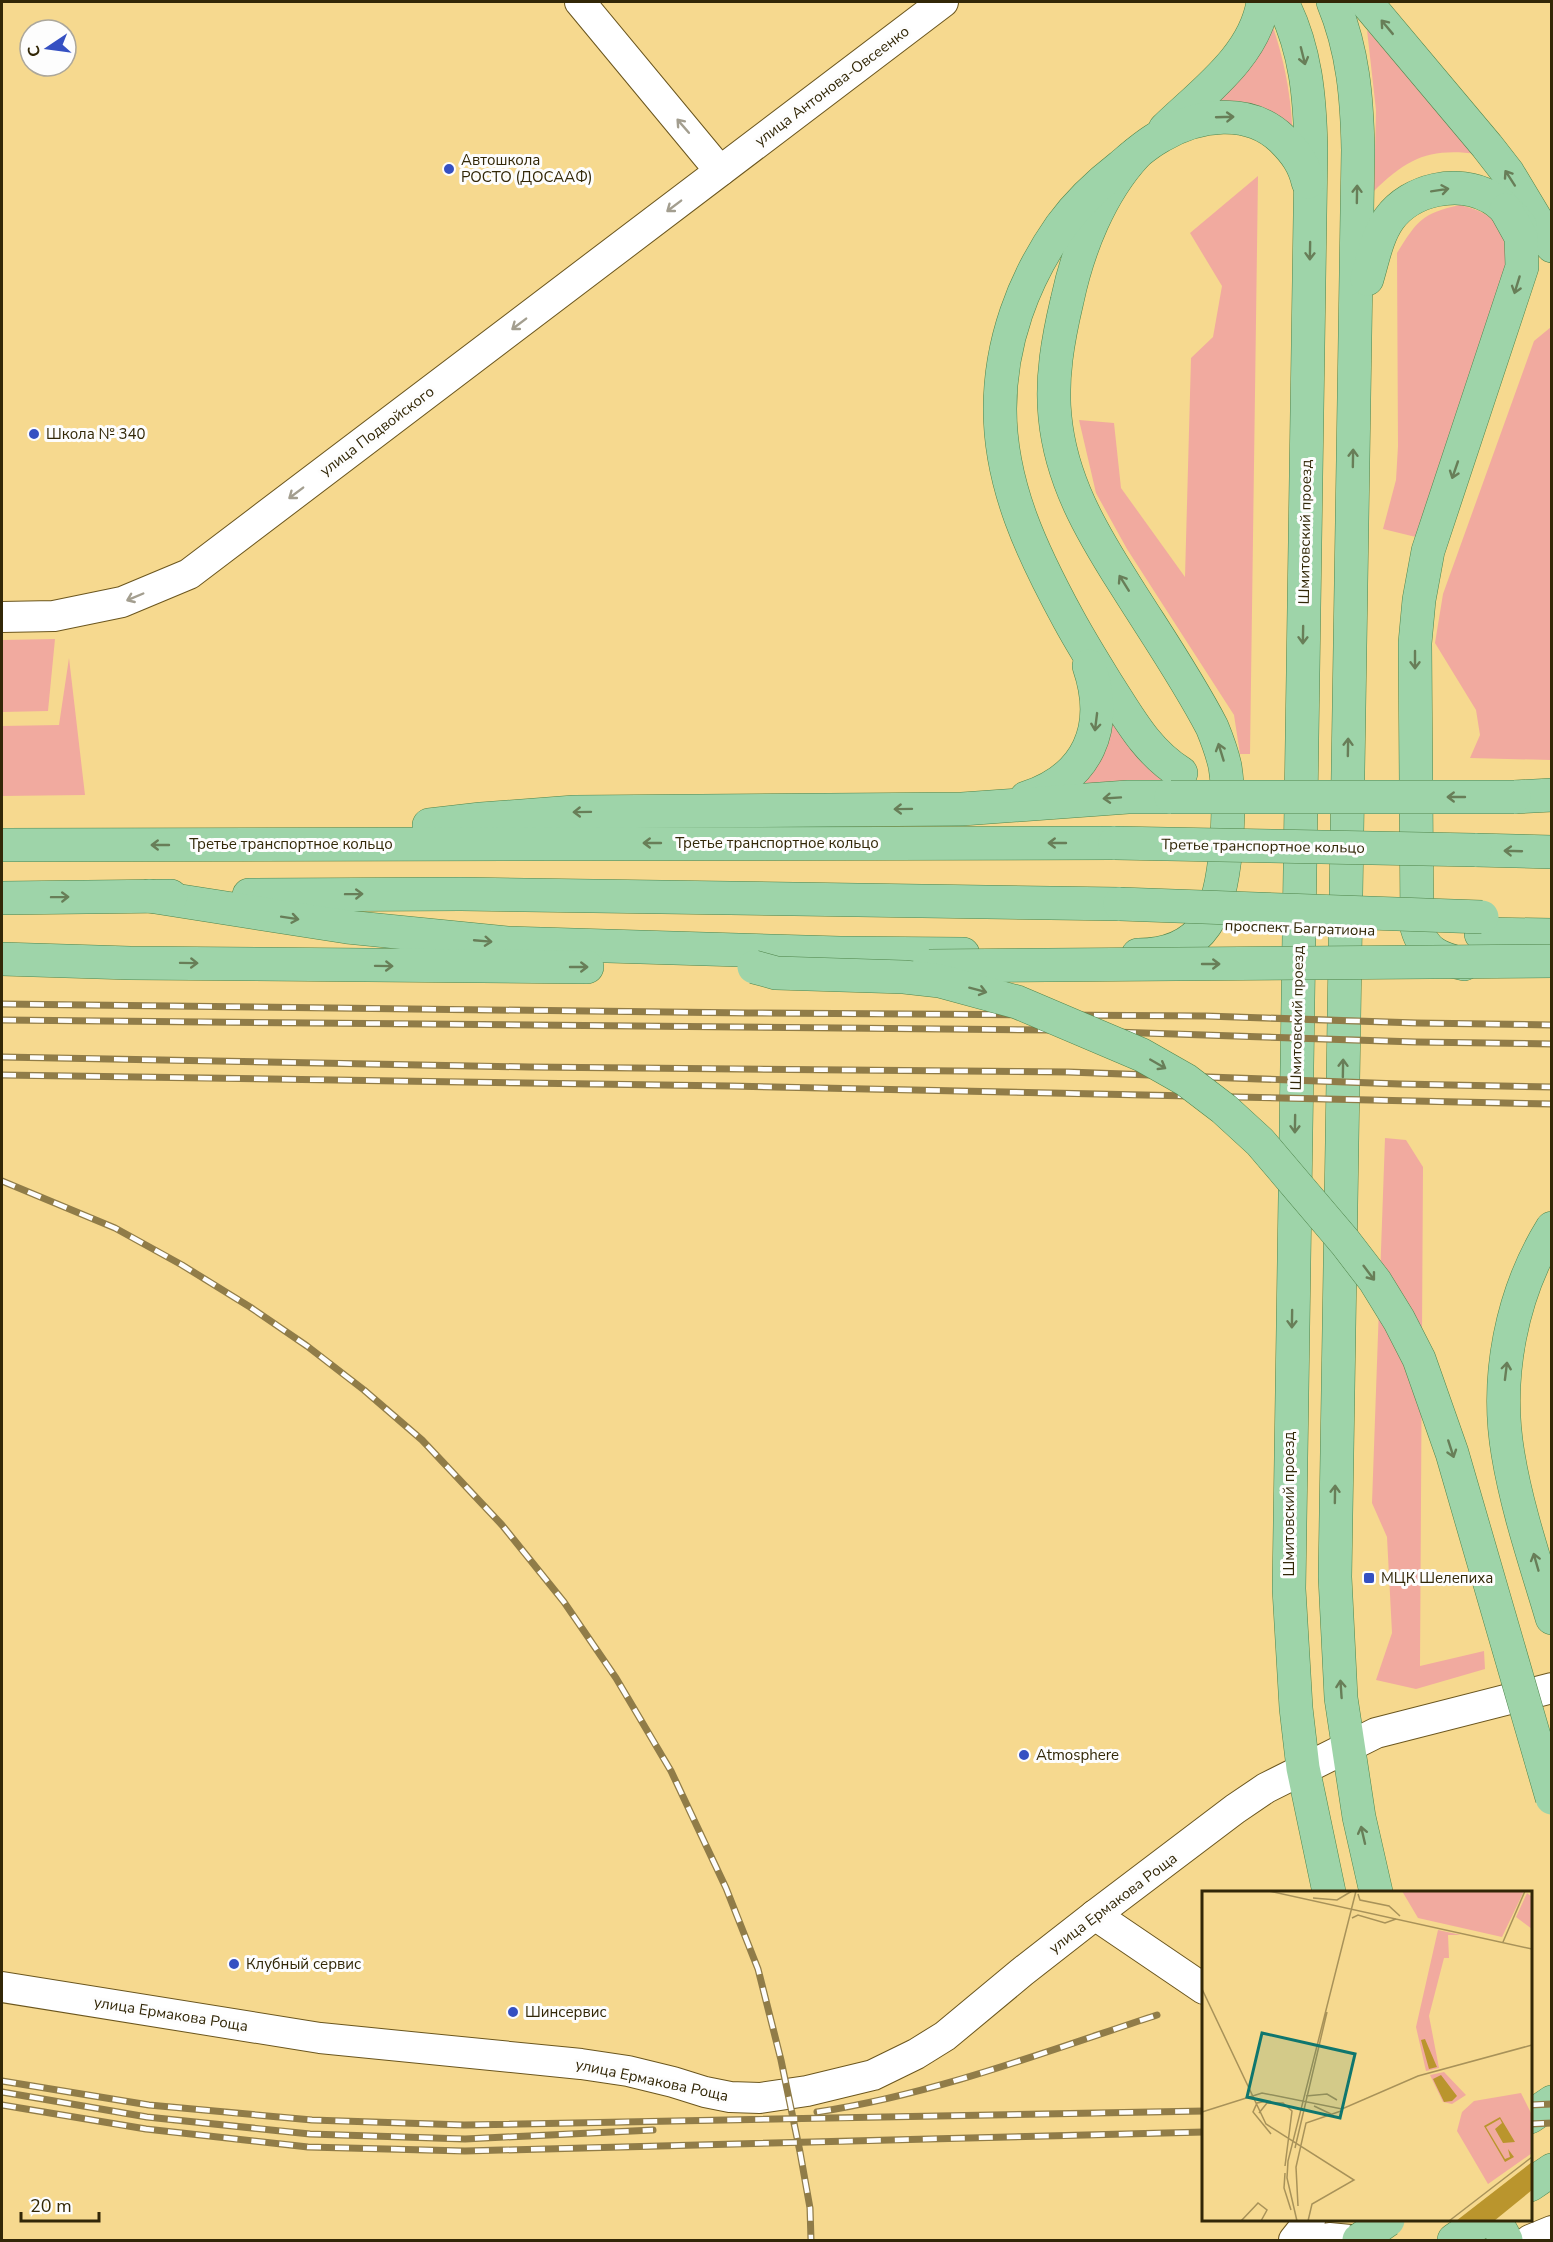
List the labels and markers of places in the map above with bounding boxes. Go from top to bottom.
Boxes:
place label: Автошкола РОСТО (ДОСААФ) [461,150,593,187]
marker: Автошкола РОСТО (ДОСААФ) [442,162,456,176]
place label: Школа № 340 [46,424,146,444]
marker: Школа № 340 [27,427,41,441]
place label: МЦК Шелепиха [1381,1568,1493,1588]
marker: МЦК Шелепиха [1362,1571,1376,1585]
place label: Atmosphere [1036,1745,1119,1765]
marker: Atmosphere [1017,1748,1031,1762]
place label: Клубный сервис [246,1954,361,1974]
marker: Клубный сервис [227,1957,241,1971]
place label: Шинсервис [525,2002,607,2022]
marker: Шинсервис [506,2005,520,2019]

